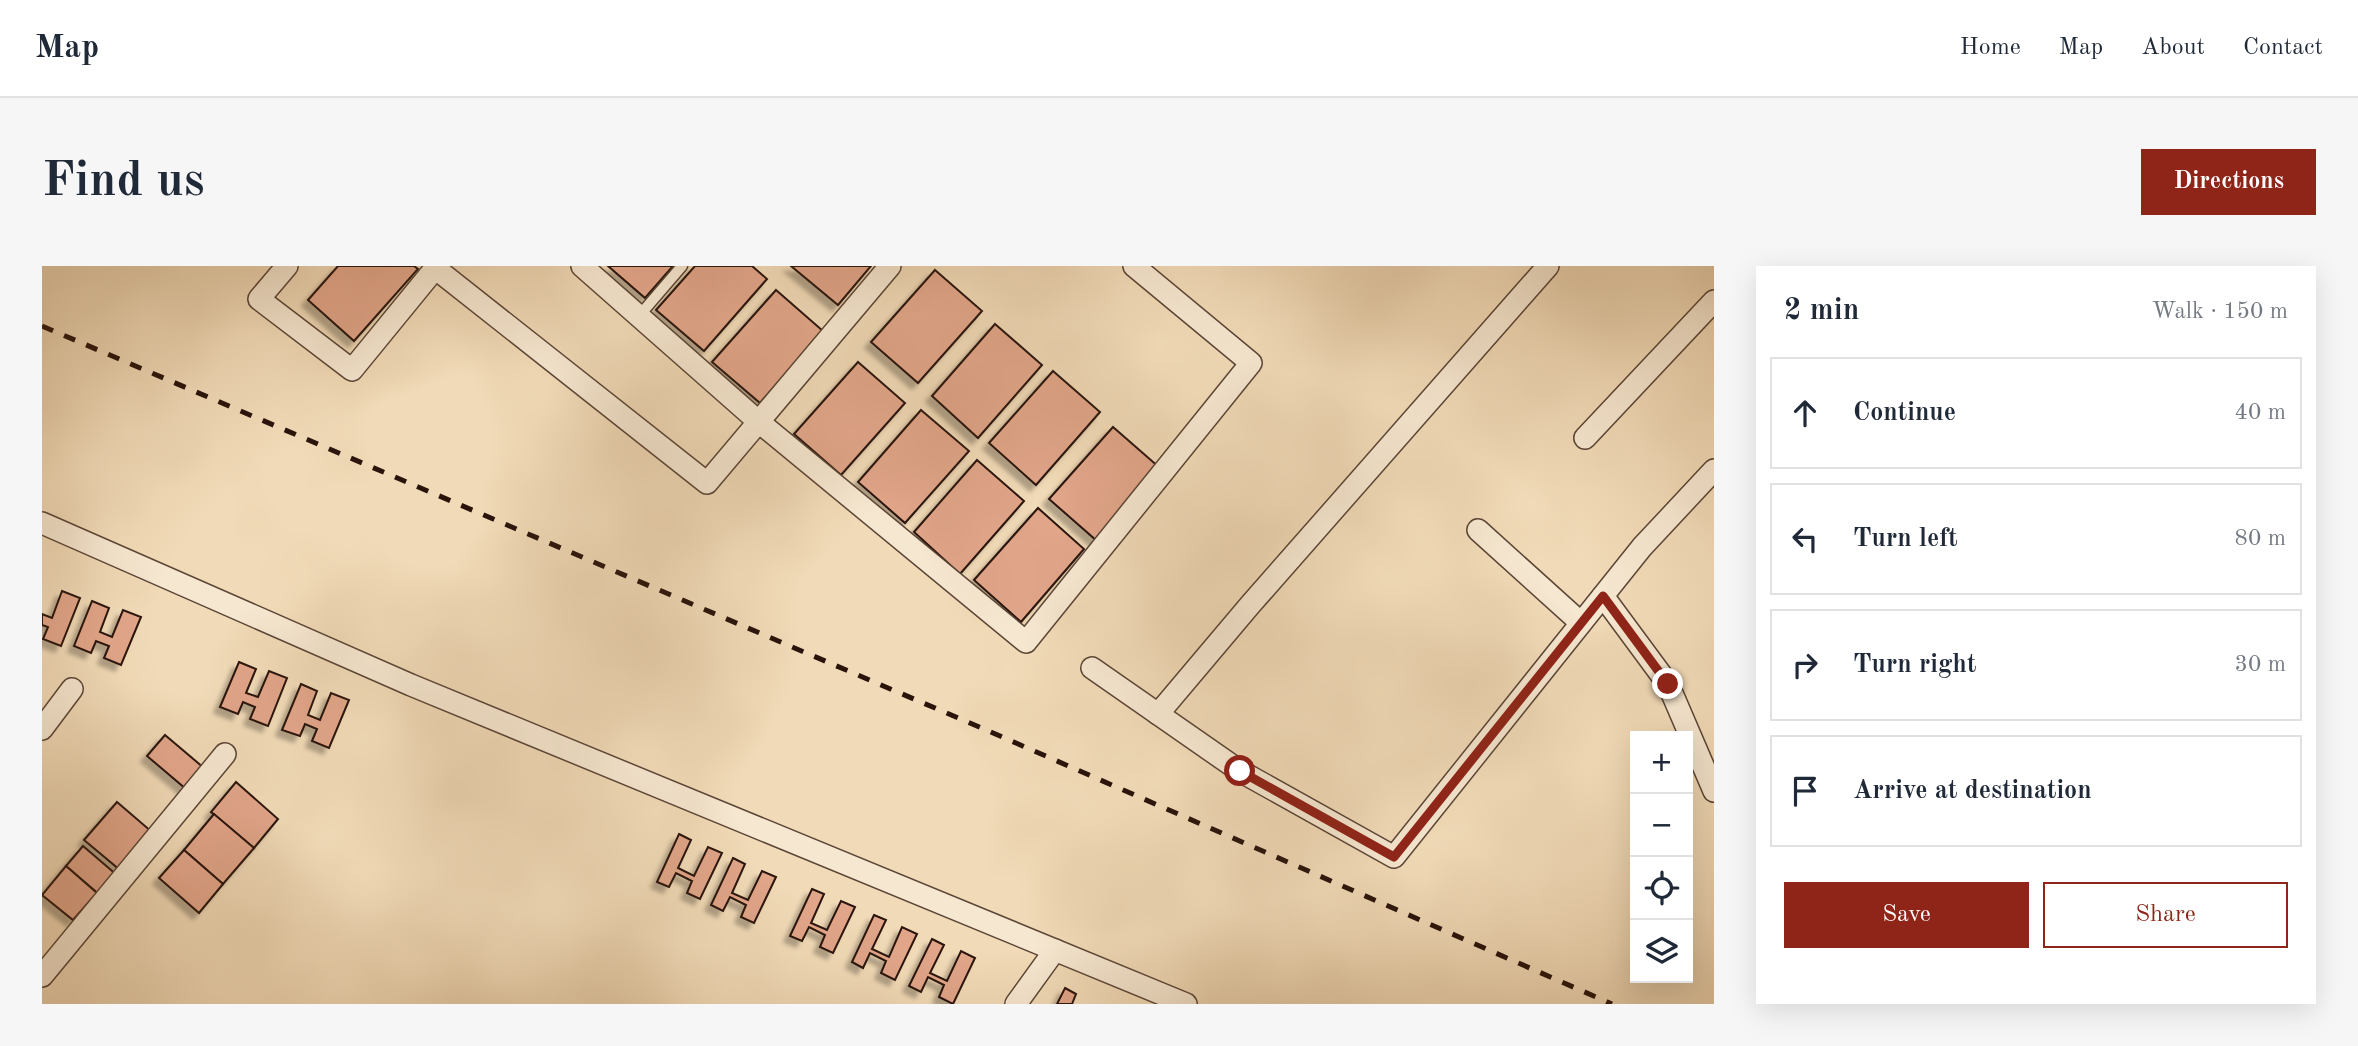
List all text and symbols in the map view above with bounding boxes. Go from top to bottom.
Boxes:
text: Map [35,32,99,65]
text: Home [1960,36,2021,60]
text: Map [2059,36,2103,60]
text: About [2141,36,2205,60]
text: Contact [2243,36,2323,60]
button: Directions [2141,149,2316,215]
text: Find us [42,158,205,207]
text: 2 min [1784,296,1859,326]
text: Walk · 150 m [2152,300,2288,323]
icon: ahead [1786,394,1824,432]
text: Continue [1853,400,1956,426]
text: 40 m [2235,401,2286,424]
icon: left [1786,520,1824,558]
text: Turn left [1853,526,1958,552]
text: 80 m [2235,527,2286,550]
icon: right [1786,646,1824,684]
text: Turn right [1853,652,1976,678]
text: 30 m [2235,653,2286,676]
route end [1652,668,1683,699]
map controls [1630,731,1693,983]
button: + [1630,731,1693,794]
route start [1224,755,1255,786]
icon: arrive [1786,772,1824,810]
text: Arrive at destination [1853,778,2092,804]
button: − [1630,794,1693,857]
button: locate [1630,857,1693,920]
button: Save [1784,882,2029,948]
button: Share [2043,882,2288,948]
button: layers [1630,920,1693,983]

